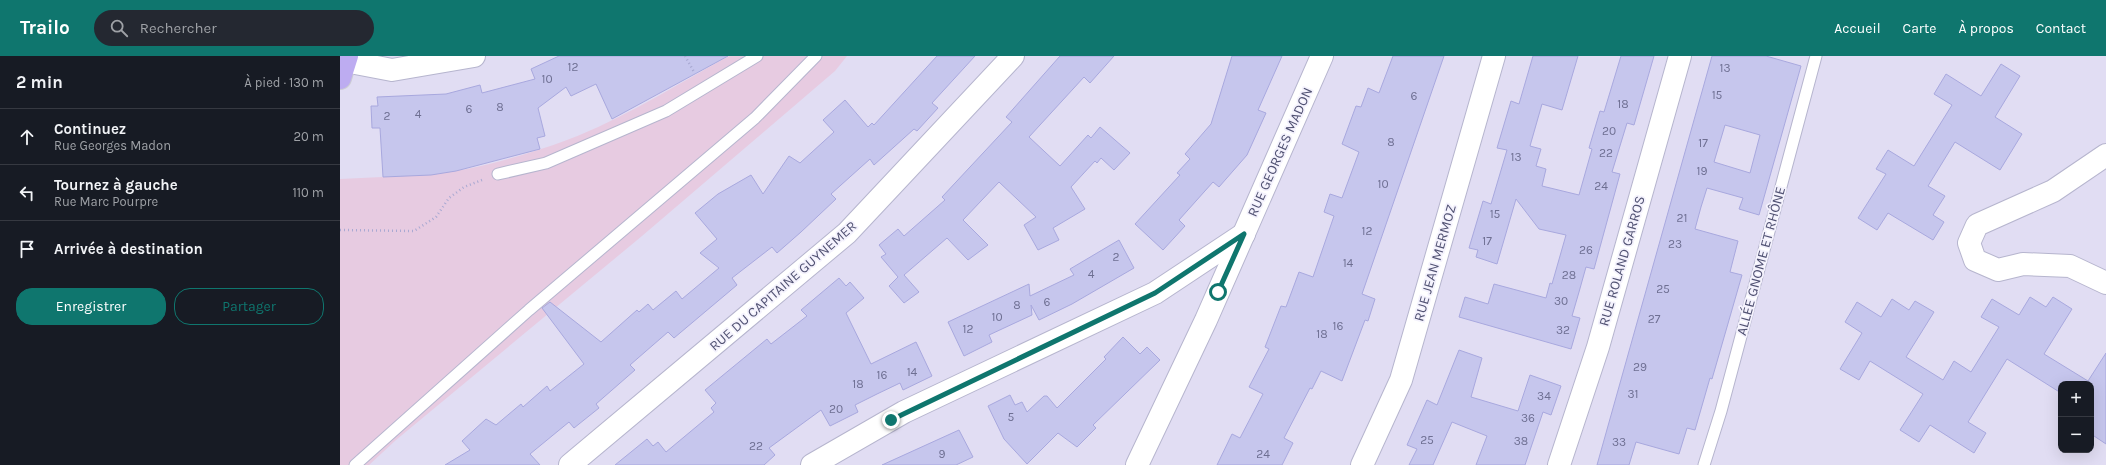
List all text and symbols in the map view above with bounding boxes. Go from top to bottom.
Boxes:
search box [94,10,374,46]
text: Trailo [20,17,70,39]
icon: search [108,17,130,39]
text: Rechercher [140,19,217,37]
text: Accueil [1834,20,1881,37]
text: Carte [1903,20,1936,37]
text: À propos [1958,20,2014,37]
text: Contact [2036,20,2086,37]
house number: 12 [568,60,579,74]
house number: 13 [1719,61,1731,75]
text: 2 min [16,72,63,92]
house number: 10 [541,72,553,86]
text: À pied · 130 m [244,75,324,90]
street label: RUE GEORGES MADON [1244,85,1316,219]
house number: 15 [1712,88,1723,102]
house number: 6 [1411,89,1418,103]
house number: 18 [1617,97,1629,111]
house number: 8 [496,100,504,114]
house number: 6 [466,102,473,116]
house number: 4 [415,107,422,121]
house number: 2 [384,109,391,123]
text: Continuez [54,120,126,138]
house number: 20 [1602,124,1616,138]
icon: ahead [16,126,38,148]
text: 20 m [294,129,324,144]
house number: 8 [1387,135,1395,149]
house number: 17 [1698,136,1708,150]
text: Rue Georges Madon [54,138,171,153]
house number: 22 [1599,146,1613,160]
house number: 13 [1510,150,1522,164]
house number: 19 [1697,164,1707,178]
text: Tournez à gauche [54,176,178,194]
house number: 10 [1377,177,1389,191]
house number: 24 [1594,179,1608,193]
icon: left [16,182,38,204]
street label: ALLÉE GNOME ET RHÔNE [1732,184,1789,337]
text: 110 m [292,185,324,200]
text: Rue Marc Pourpre [54,194,158,209]
street label: RUE ROLAND GARROS [1595,194,1649,328]
street label: RUE JEAN MERMOZ [1410,203,1460,323]
house number: 15 [1490,207,1501,221]
house number: 21 [1677,211,1687,225]
street label: RUE DU CAPITAINE GUYNEMER [706,217,860,355]
house number: 12 [1362,224,1373,238]
house number: 17 [1482,234,1492,248]
house number: 23 [1668,237,1682,251]
icon: arrive [16,238,38,260]
text: Arrivée à destination [54,240,203,258]
house number: 26 [1579,243,1593,257]
house number: 2 [1113,250,1120,264]
house number: 14 [1343,256,1354,270]
house number: 4 [1088,267,1095,281]
house number: 28 [1562,268,1576,282]
house number: 25 [1656,282,1670,296]
route start [1209,283,1227,301]
button: Enregistrer [16,288,166,325]
button: Partager [174,288,324,325]
house number: 30 [1554,294,1568,308]
house number: 6 [1044,295,1051,309]
house number: 8 [1013,298,1021,312]
house number: 10 [991,310,1003,324]
house number: 27 [1648,312,1661,326]
house number: 16 [1333,319,1344,333]
house number: 12 [963,322,974,336]
house number: 32 [1556,323,1570,337]
house number: 18 [1316,327,1328,341]
house number: 29 [1633,360,1647,374]
house number: 14 [907,365,918,379]
house number: 16 [877,368,888,382]
house number: 18 [852,377,864,391]
map controls [2058,381,2094,453]
button: + [2058,381,2094,417]
house number: 31 [1627,387,1639,401]
house number: 34 [1537,389,1551,403]
house number: 20 [829,402,843,416]
house number: 5 [1008,410,1015,424]
route end [882,411,900,429]
house number: 36 [1521,411,1535,425]
button: − [2058,417,2094,453]
house number: 25 [1420,433,1434,447]
house number: 38 [1514,434,1528,448]
house number: 33 [1612,435,1626,449]
house number: 22 [749,439,763,453]
house number: 9 [939,447,946,461]
house number: 24 [1256,447,1270,461]

